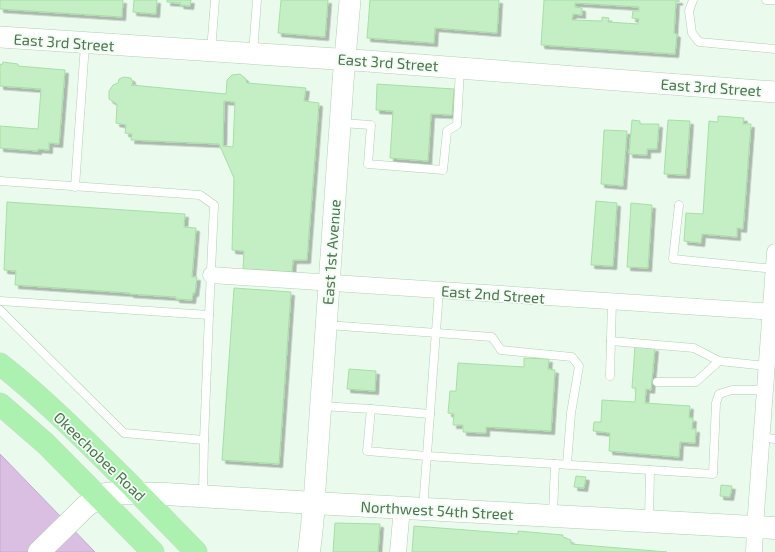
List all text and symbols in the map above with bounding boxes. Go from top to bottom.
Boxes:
street label: East 3rd Street [13,29,115,55]
street label: East 3rd Street [337,49,439,75]
street label: East 3rd Street [660,74,762,100]
street label: East 1st Avenue [318,199,344,305]
street label: East 2nd Street [440,281,546,307]
street label: Okeechobee Road [50,408,150,504]
street label: Northwest 54th Street [360,497,514,523]

